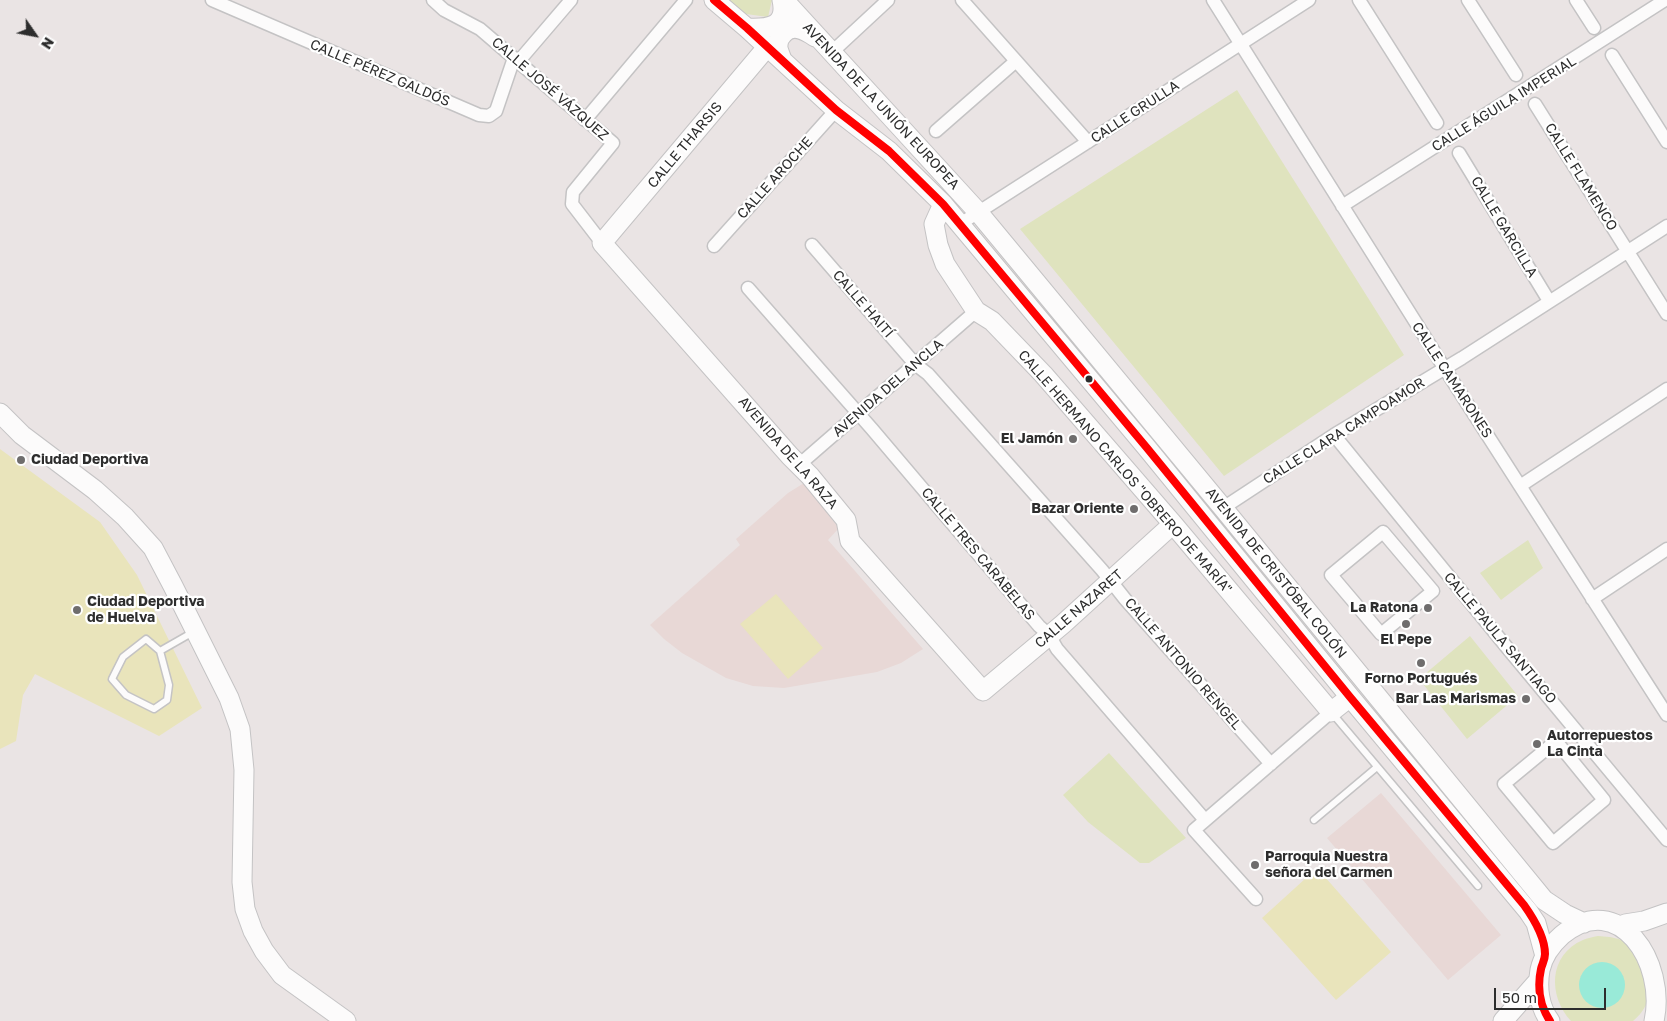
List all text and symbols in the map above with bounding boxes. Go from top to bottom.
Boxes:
north arrow [10,10,60,60]
street label: AVENIDA DE LA UNIÓN EUROPEA [799,19,963,193]
text: N [38,34,58,53]
street label: CALLE JOSÉ VÁZQUEZ [488,34,612,144]
street label: CALLE PÉREZ GALDÓS [308,36,452,110]
street label: CALLE ÁGUILA IMPERIAL [1429,53,1579,155]
street label: CALLE GRULLA [1088,77,1182,147]
street label: CALLE THARSIS [644,99,726,191]
street label: CALLE FLAMENCO [1541,120,1621,234]
street label: CALLE AROCHE [734,134,816,222]
street label: CALLE GARCILLA [1467,173,1541,281]
street label: CALLE HAITÍ [829,267,897,341]
street label: CALLE CAMARONES [1408,319,1496,441]
street label: AVENIDA DEL ANCLA [829,336,947,440]
street label: CALLE HERMANO CARLOS "OBRERO DE MARÍA" [1015,347,1235,597]
unlabelled marker [1084,374,1094,384]
street label: CALLE CLARA CAMPOAMOR [1260,374,1428,488]
street label: AVENIDA DE LA RAZA [735,393,841,513]
place label: El Jamón [1001,431,1063,447]
marker: El Jamón [1067,433,1079,445]
place label: Ciudad Deportiva [31,452,148,468]
marker: Ciudad Deportiva [15,454,27,466]
street label: CALLE TRES CARABELAS [918,484,1038,624]
street label: AVENIDA DE CRISTÓBAL COLÓN [1202,484,1350,662]
place label: Bazar Oriente [1031,501,1124,517]
marker: Bazar Oriente [1128,503,1140,515]
street label: CALLE NAZARET [1031,566,1127,652]
street label: CALLE PAULA SANTIAGO [1440,569,1560,707]
place label: Ciudad Deportiva de Huelva [87,594,204,626]
street label: CALLE ANTONIO RENGEL [1121,595,1245,733]
place label: La Ratona [1350,600,1418,616]
marker: La Ratona [1422,602,1434,614]
marker: Ciudad Deportiva de Huelva [71,604,83,616]
marker: El Pepe [1400,618,1412,630]
place label: El Pepe [1380,632,1432,648]
marker: Forno Portugués [1415,657,1427,669]
place label: Forno Portugués [1365,671,1477,687]
place label: Bar Las Marismas [1396,691,1516,707]
marker: Bar Las Marismas [1520,693,1532,705]
place label: Autorrepuestos La Cinta [1547,728,1653,760]
marker: Autorrepuestos La Cinta [1531,738,1543,750]
place label: Parroquia Nuestra señora del Carmen [1265,849,1392,882]
marker: Parroquia Nuestra señora del Carmen [1249,859,1261,871]
scale bar [1497,978,1610,1010]
text: 50 m [1502,988,1537,1006]

